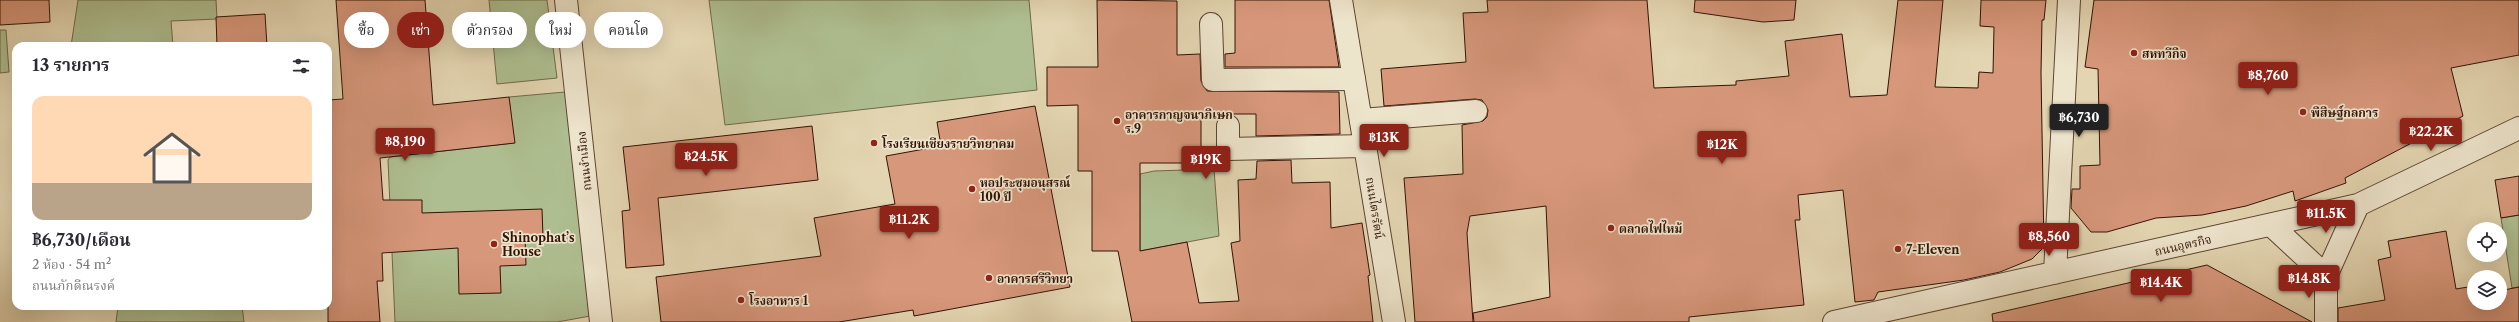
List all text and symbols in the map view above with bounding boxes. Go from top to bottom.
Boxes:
chip: ซื้อ [344,12,389,48]
chip: เช่า [397,12,444,48]
chip: ตัวกรอง [452,12,527,48]
chip: ใหม่ [535,12,586,48]
chip: คอนโด [594,12,663,48]
place label: สหทวีกิจ [2142,46,2187,61]
marker: สหทวีกิจ [2129,48,2139,58]
text: 13 รายการ [32,55,110,75]
icon: filters [290,55,312,77]
pin: ฿8,760 [2235,62,2301,96]
text: ฿8,760 [2247,67,2289,83]
pin: ฿6,730 [2046,104,2112,138]
place label: พิสิษฐ์กลการ [2311,105,2378,120]
place label: อาคารกาญจนาภิเษก ร.9 [1125,107,1233,136]
marker: พิสิษฐ์กลการ [2298,107,2308,117]
text: ฿6,730 [2059,109,2099,125]
marker: อาคารกาญจนาภิเษก ร.9 [1112,116,1122,126]
pin: ฿22.2K [2398,118,2464,152]
icon: home [136,122,208,194]
text: ฿22.2K [2409,123,2453,139]
pin: ฿13K [1360,124,1408,158]
pin: ฿8,190 [372,128,438,162]
text: ฿13K [1369,129,1399,145]
street label: ถนนงำเมือง [573,130,595,192]
pin: ฿12K [1698,131,1746,165]
text: ฿8,190 [385,133,425,149]
place label: โรงเรียนเชียงรายวิทยาคม [881,135,1014,151]
text: ฿12K [1706,136,1738,152]
marker: โรงเรียนเชียงรายวิทยาคม [869,138,879,148]
pin: ฿24.5K [673,143,739,177]
pin: ฿19K [1182,146,1230,180]
text: ฿24.5K [684,148,728,164]
text: ฿19K [1190,151,1222,167]
place label: หอประชุมอนุสรณ์ 100 ปี [980,175,1071,204]
street label: ถนนไตรรัตน์ [1363,176,1388,240]
marker: หอประชุมอนุสรณ์ 100 ปี [967,184,977,194]
pin: ฿11.5K [2293,200,2359,234]
text: ฿11.5K [2306,205,2346,221]
pin: ฿11.2K [876,206,942,240]
text: ฿11.2K [889,211,929,227]
place label: ตลาดไฟไหม้ [1619,220,1682,236]
map controls [2467,222,2507,310]
button: locate [2467,222,2507,262]
marker: ตลาดไฟไหม้ [1606,223,1616,233]
pin: ฿8,560 [2016,223,2082,257]
text: ฿8,560 [2028,228,2070,244]
text: ฿6,730/เดือน [32,230,131,250]
place label: Shinophat’s House [502,230,575,259]
street label: ถนนอุตรกิจ [2153,231,2213,260]
marker: Shinophat’s House [489,239,499,249]
place label: 7-Eleven [1906,242,1960,257]
marker: 7-Eleven [1893,244,1903,254]
text: 2 ห้อง · 54 m² [32,256,111,272]
pin: ฿14.8K [2276,265,2342,299]
pin: ฿14.4K [2128,269,2194,303]
text: ฿14.8K [2288,270,2330,286]
button: layers [2467,270,2507,310]
place label: อาคารศรีวิทยา [997,271,1073,286]
marker: อาคารศรีวิทยา [984,273,994,283]
text: ฿14.4K [2140,274,2182,290]
text: ถนนภักดีณรงค์ [32,277,115,293]
place label: โรงอาหาร 1 [748,292,809,308]
marker: โรงอาหาร 1 [736,295,746,305]

